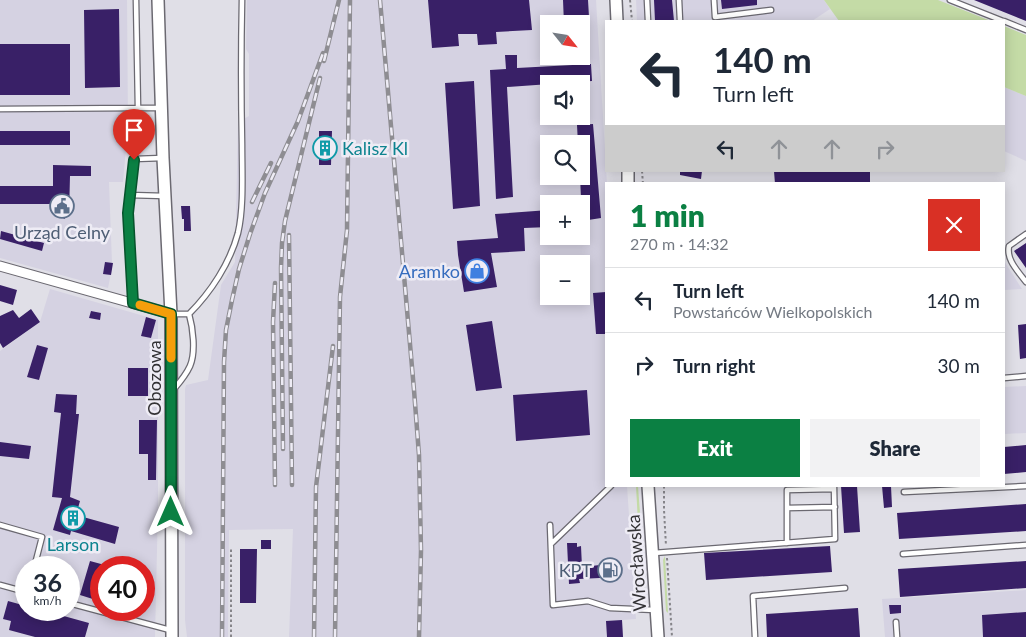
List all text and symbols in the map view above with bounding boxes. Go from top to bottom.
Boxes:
north arrow [540,15,590,65]
map controls [540,15,590,305]
text: 140 m [713,38,812,80]
icon: left [630,40,695,105]
button: sound [540,75,590,125]
text: Turn left [713,80,794,107]
pin [113,109,155,160]
icon: arrive [120,116,148,144]
building icon: Kalisz Kl [312,135,338,161]
button: search [540,135,590,185]
icon: left [712,135,740,163]
icon: ahead [765,135,793,163]
icon: ahead [818,135,846,163]
icon: right [871,135,899,163]
place label: Kalisz Kl [342,137,408,159]
public building icon: Urząd Celny [49,193,75,219]
button: + [540,195,590,245]
text: 1 min [630,197,705,233]
button: close [928,199,980,251]
place label: Urząd Celny [14,221,111,243]
text: 270 m · 14:32 [630,234,729,253]
button: − [540,255,590,305]
shop icon: Aramko [464,258,490,284]
place label: Aramko [399,260,460,282]
text: Turn left [673,279,744,302]
icon: left [630,286,658,314]
text: 140 m [926,289,980,312]
text: Powstańców Wielkopolskich [673,302,872,321]
street label: Obozowa [143,340,165,416]
icon: right [630,351,658,379]
text: Turn right [673,354,755,377]
text: 30 m [937,354,980,377]
button: Exit [630,419,800,477]
button: Share [810,419,980,477]
position arrow [144,485,196,537]
building icon: Larson [60,505,86,531]
street label: Wrocławska [622,514,650,612]
place label: Larson [47,533,99,555]
speed limit sign: 40 [90,556,155,621]
fuel station icon: KPT [597,557,623,583]
place label: KPT [559,559,592,581]
text: 36 [33,567,62,597]
text: km/h [33,593,62,608]

